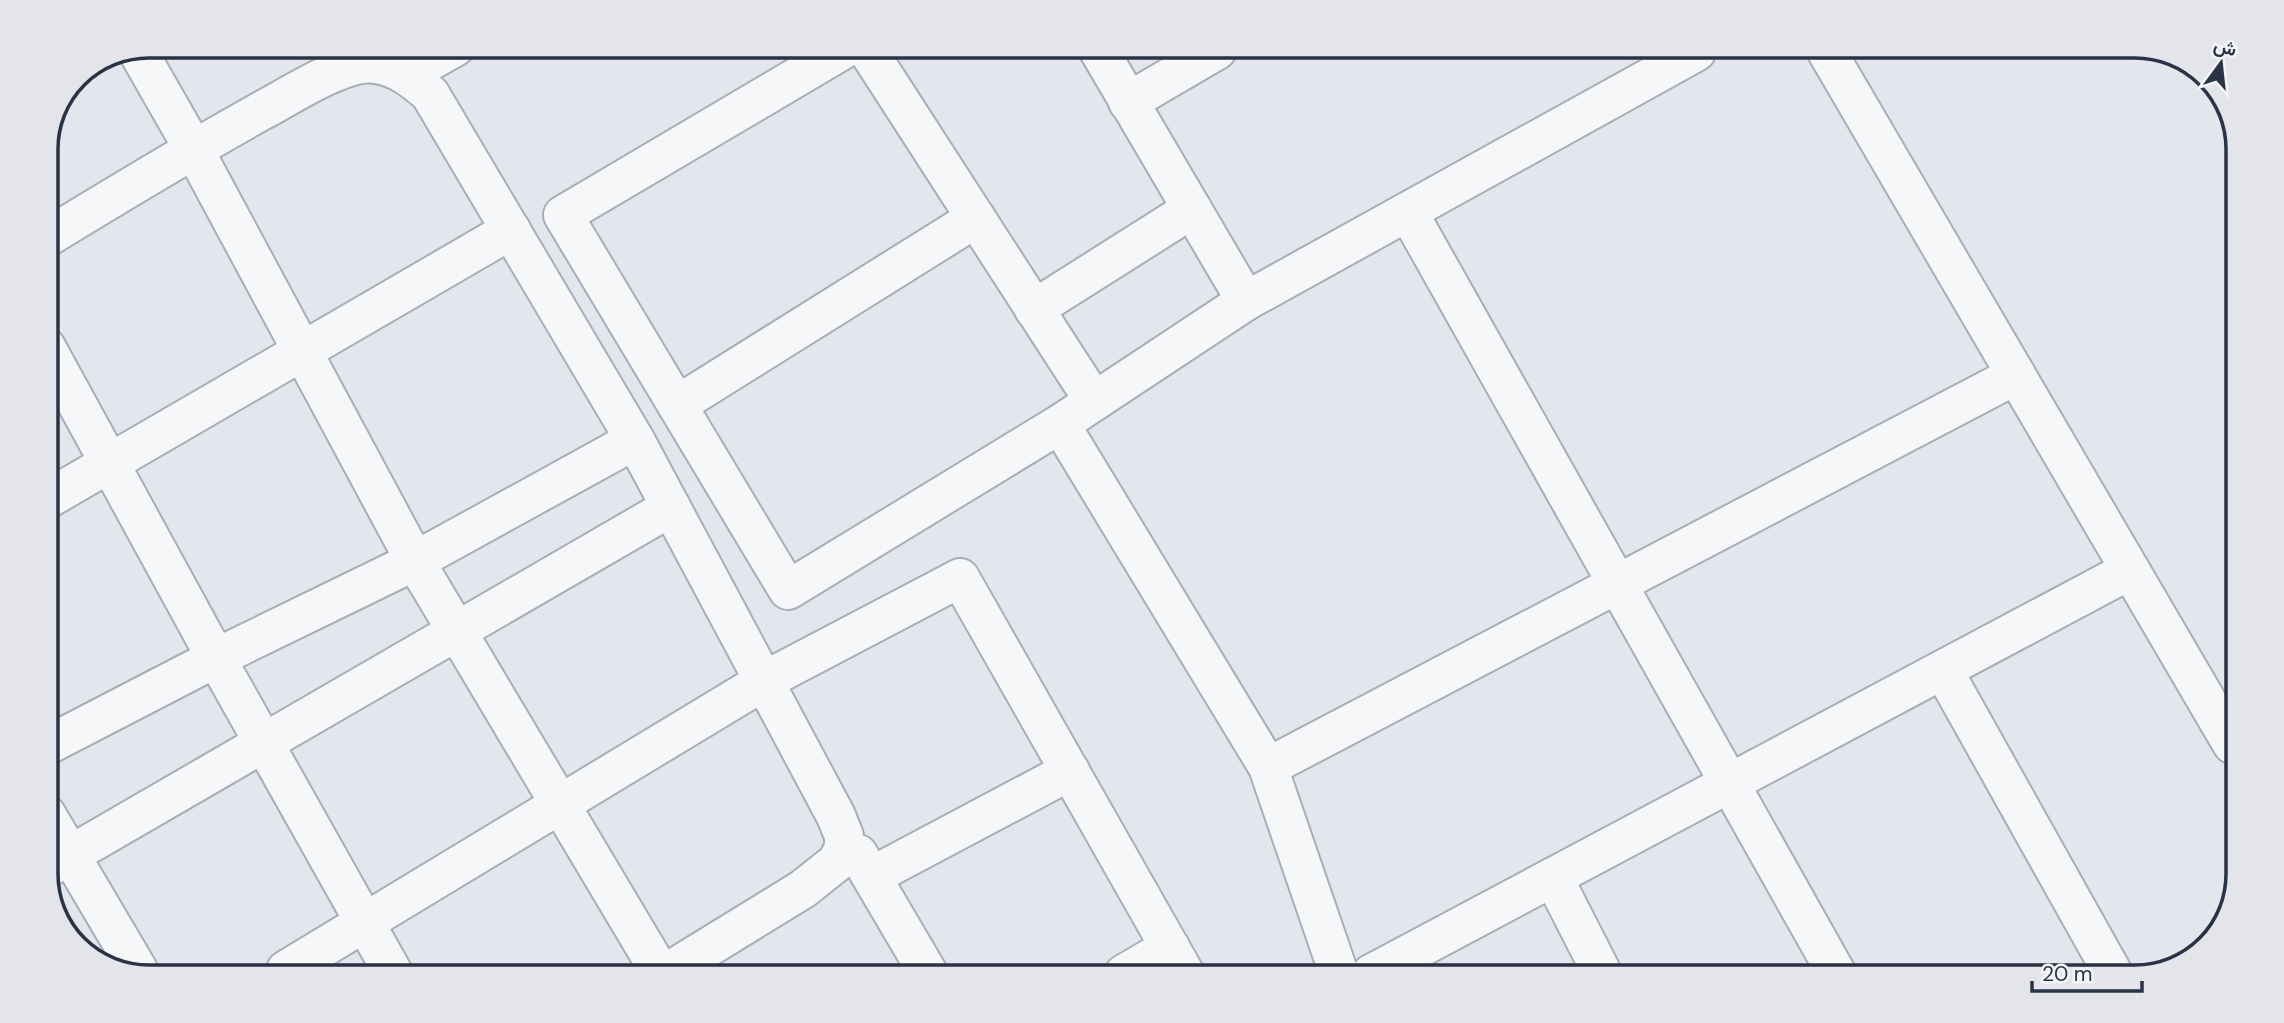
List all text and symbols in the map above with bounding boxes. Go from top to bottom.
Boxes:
north arrow [2186,28,2256,98]
text: ش [2211,32,2240,62]
scale bar [2032,950,2142,994]
text: 20 m [2042,960,2093,988]

